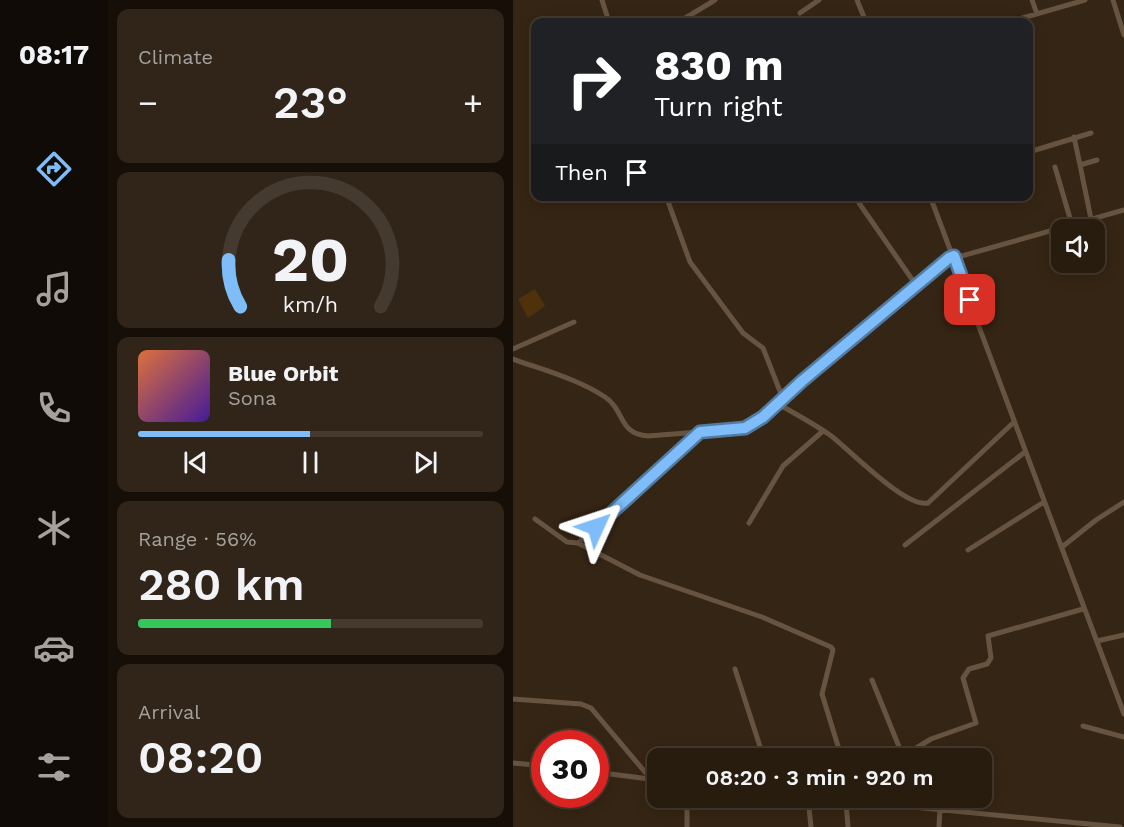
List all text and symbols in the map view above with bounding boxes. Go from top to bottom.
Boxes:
text: 08:17 [19,39,89,71]
text: 830 m [654,41,784,90]
icon: right [555,42,633,120]
text: Climate [138,45,213,69]
text: 23° [273,76,348,129]
text: − [138,83,158,122]
text: + [463,83,483,122]
text: Turn right [654,91,783,123]
icon: directions [33,148,75,190]
icon: arrive [620,156,653,189]
text: Then [555,160,608,185]
map controls [1051,219,1105,273]
button: sound [1051,219,1105,273]
text: 20 [272,223,349,296]
icon: music [33,268,75,310]
pin [944,274,995,325]
icon: arrive [953,283,986,316]
text: km/h [283,293,338,318]
text: Blue Orbit [228,361,338,386]
text: Sona [228,386,277,410]
icon: phone [33,387,75,429]
icon: previous [179,446,212,479]
icon: pause [294,446,327,479]
icon: next [409,446,442,479]
position arrow [564,495,628,559]
icon: climate [33,507,75,549]
text: Range · 56% [138,527,256,551]
text: 280 km [138,558,305,611]
icon: car [33,627,75,669]
text: Arrival [138,700,200,724]
speed limit sign: 30 [531,730,609,808]
text: 08:20 [138,731,263,784]
icon: filters [33,746,75,788]
text: 08:20 · 3 min · 920 m [706,765,933,790]

